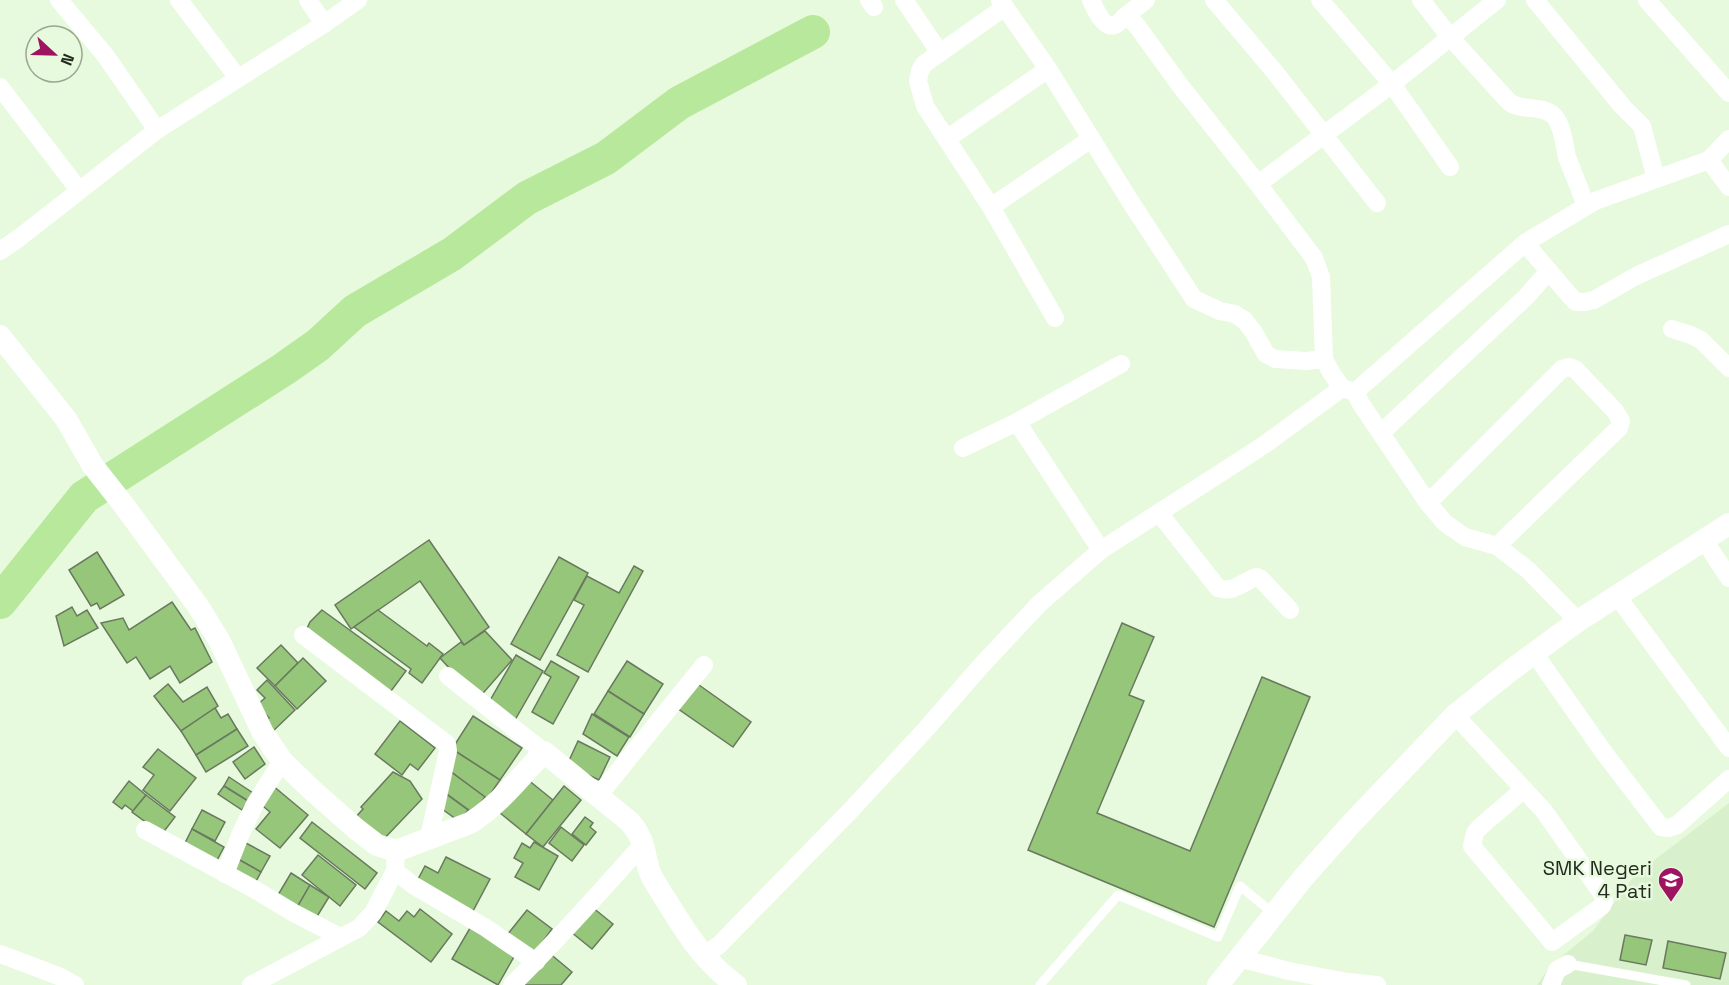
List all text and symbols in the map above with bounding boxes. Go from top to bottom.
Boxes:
north arrow [24,24,84,84]
text: N [56,51,79,68]
place label: SMK Negeri 4 Pati [1543,855,1652,904]
school or university icon: SMK Negeri 4 Pati [1656,865,1686,903]

